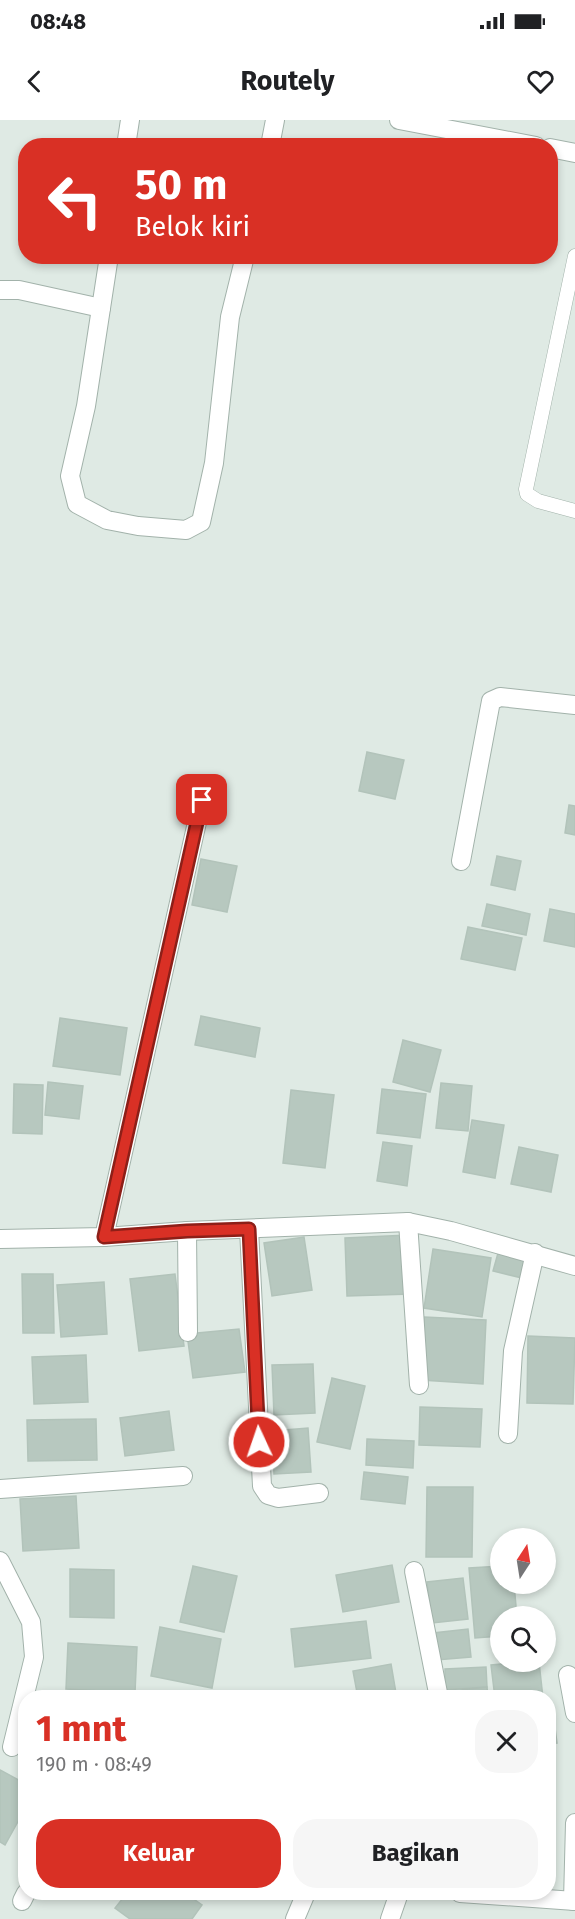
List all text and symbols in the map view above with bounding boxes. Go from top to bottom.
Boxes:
text: 08:48 [30,8,86,35]
icon: back [18,65,51,98]
text: Routely [240,65,335,97]
icon: heart [524,65,557,98]
text: 50 m [135,160,228,210]
icon: left [36,162,114,240]
text: Belok kiri [135,211,250,243]
pin [176,774,227,825]
icon: arrive [185,783,218,816]
position arrow [227,1410,291,1474]
north arrow [490,1528,556,1594]
map controls [490,1528,556,1672]
button: search [490,1606,556,1672]
text: 1 mnt [36,1707,126,1751]
button: close [475,1710,538,1773]
text: 190 m · 08:49 [36,1752,152,1776]
button: Keluar [36,1819,281,1888]
button: Bagikan [293,1819,538,1888]

